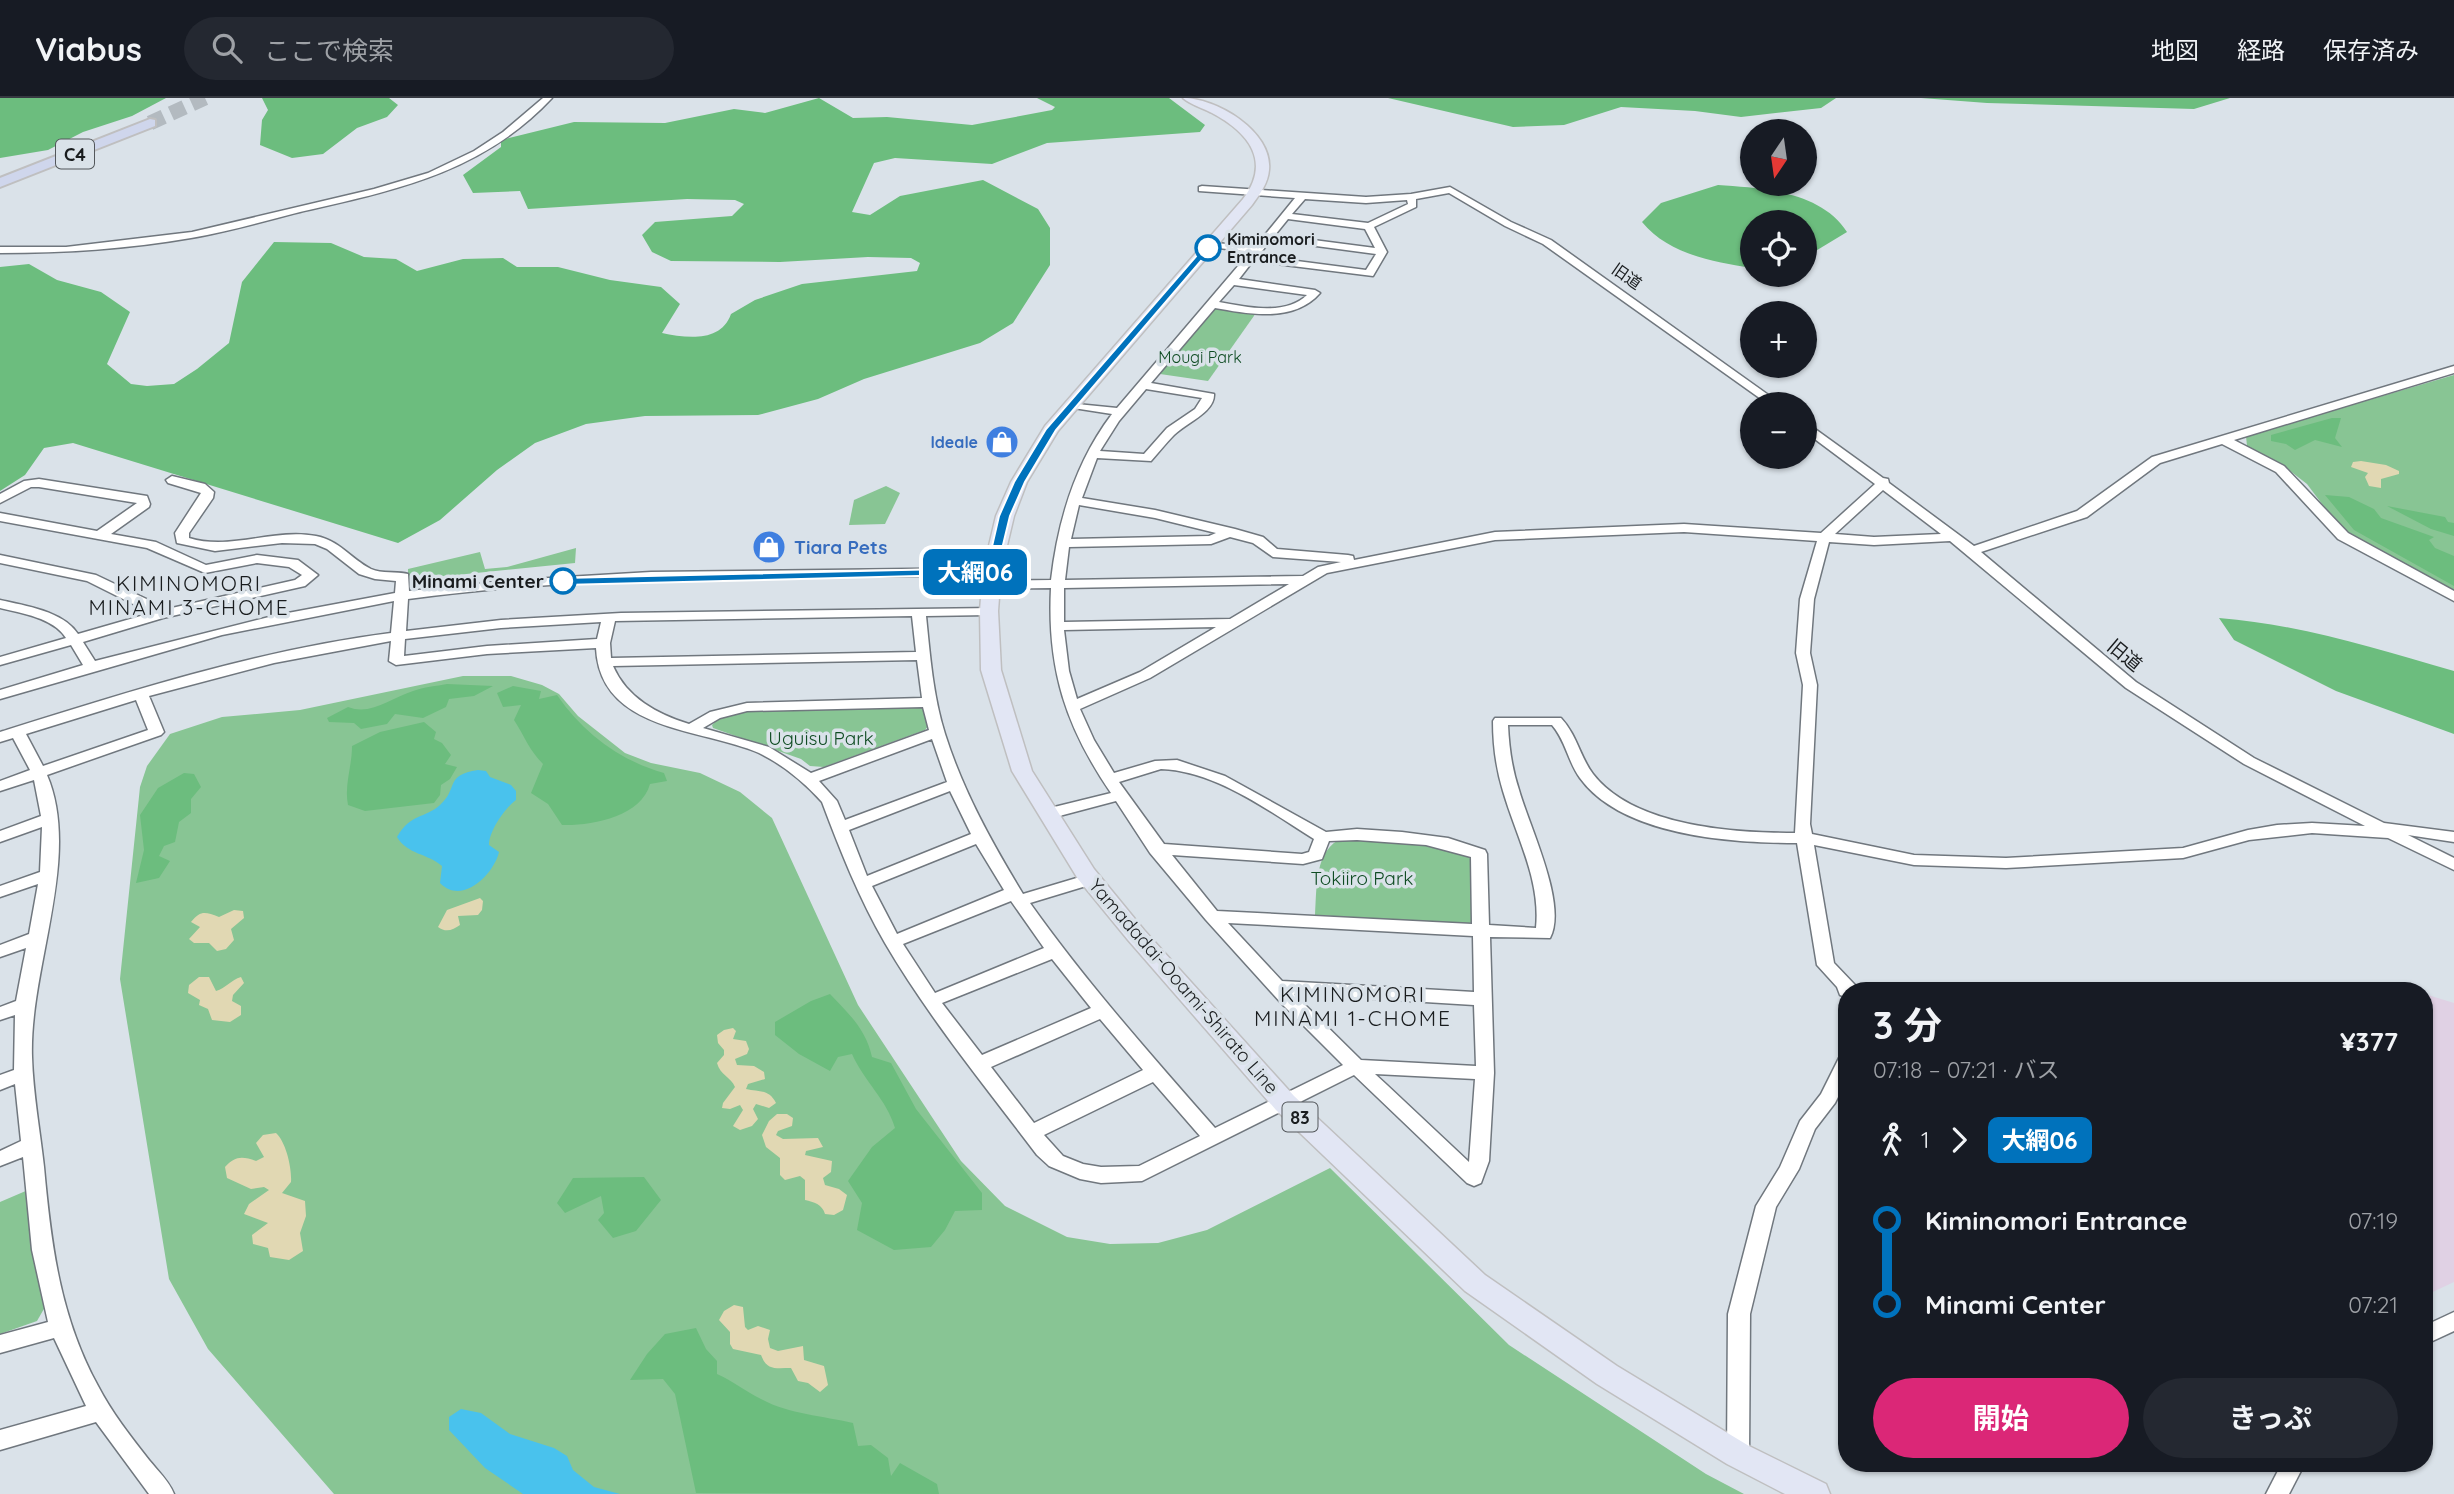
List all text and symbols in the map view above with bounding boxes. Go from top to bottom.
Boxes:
search box [184,17,674,80]
text: Viabus [35,28,142,69]
icon: search [208,29,246,67]
text: ここで検索 [264,34,394,67]
text: 地図 [2151,35,2199,65]
text: 経路 [2237,35,2285,65]
text: 保存済み [2323,35,2419,65]
north arrow [1740,119,1816,196]
map controls [1740,119,1817,469]
road number: C4 [56,140,94,168]
button: locate [1740,210,1817,287]
place label: Kiminomori Entrance [1227,229,1315,267]
marker: Kiminomori Entrance [1195,235,1221,261]
street label: 旧道 [1608,259,1646,293]
button: + [1740,301,1817,378]
park label: Mougi Park [1158,347,1242,367]
button: − [1740,392,1817,469]
shop icon: Ideale [983,423,1021,461]
place label: Ideale [930,432,978,452]
shop icon: Tiara Pets [750,528,788,566]
place label: Tiara Pets [794,535,887,559]
line badge: 大網06 [926,549,1024,595]
text: 大網06 [937,557,1013,587]
marker: Minami Center [550,568,576,594]
place label: Minami Center [412,569,544,593]
district label: KIMINOMORI MINAMI 3-CHOME [88,570,290,620]
street label: 旧道 [2103,634,2147,676]
park label: Uguisu Park [768,726,874,750]
park label: Tokiiro Park [1311,866,1413,890]
street label: Yamadadai-Ooami-Shirato Line [1084,873,1284,1099]
district label: KIMINOMORI MINAMI 1-CHOME [1254,981,1452,1031]
text: 3 分 [1873,1001,1942,1049]
text: ¥377 [2340,1025,2398,1058]
text: 07:18 – 07:21 · バス [1873,1055,2060,1084]
road number: 83 [1282,1102,1318,1132]
icon: walk [1873,1121,1911,1159]
icon: forward [1940,1121,1978,1159]
text: 1 [1921,1125,1930,1154]
text: 大網06 [2002,1125,2078,1155]
text: Kiminomori Entrance [1925,1204,2188,1237]
text: 07:19 [2348,1206,2398,1235]
text: Minami Center [1925,1288,2106,1321]
text: 07:21 [2348,1290,2398,1319]
button: 開始 [1873,1378,2129,1458]
button: きっぷ [2143,1378,2398,1458]

